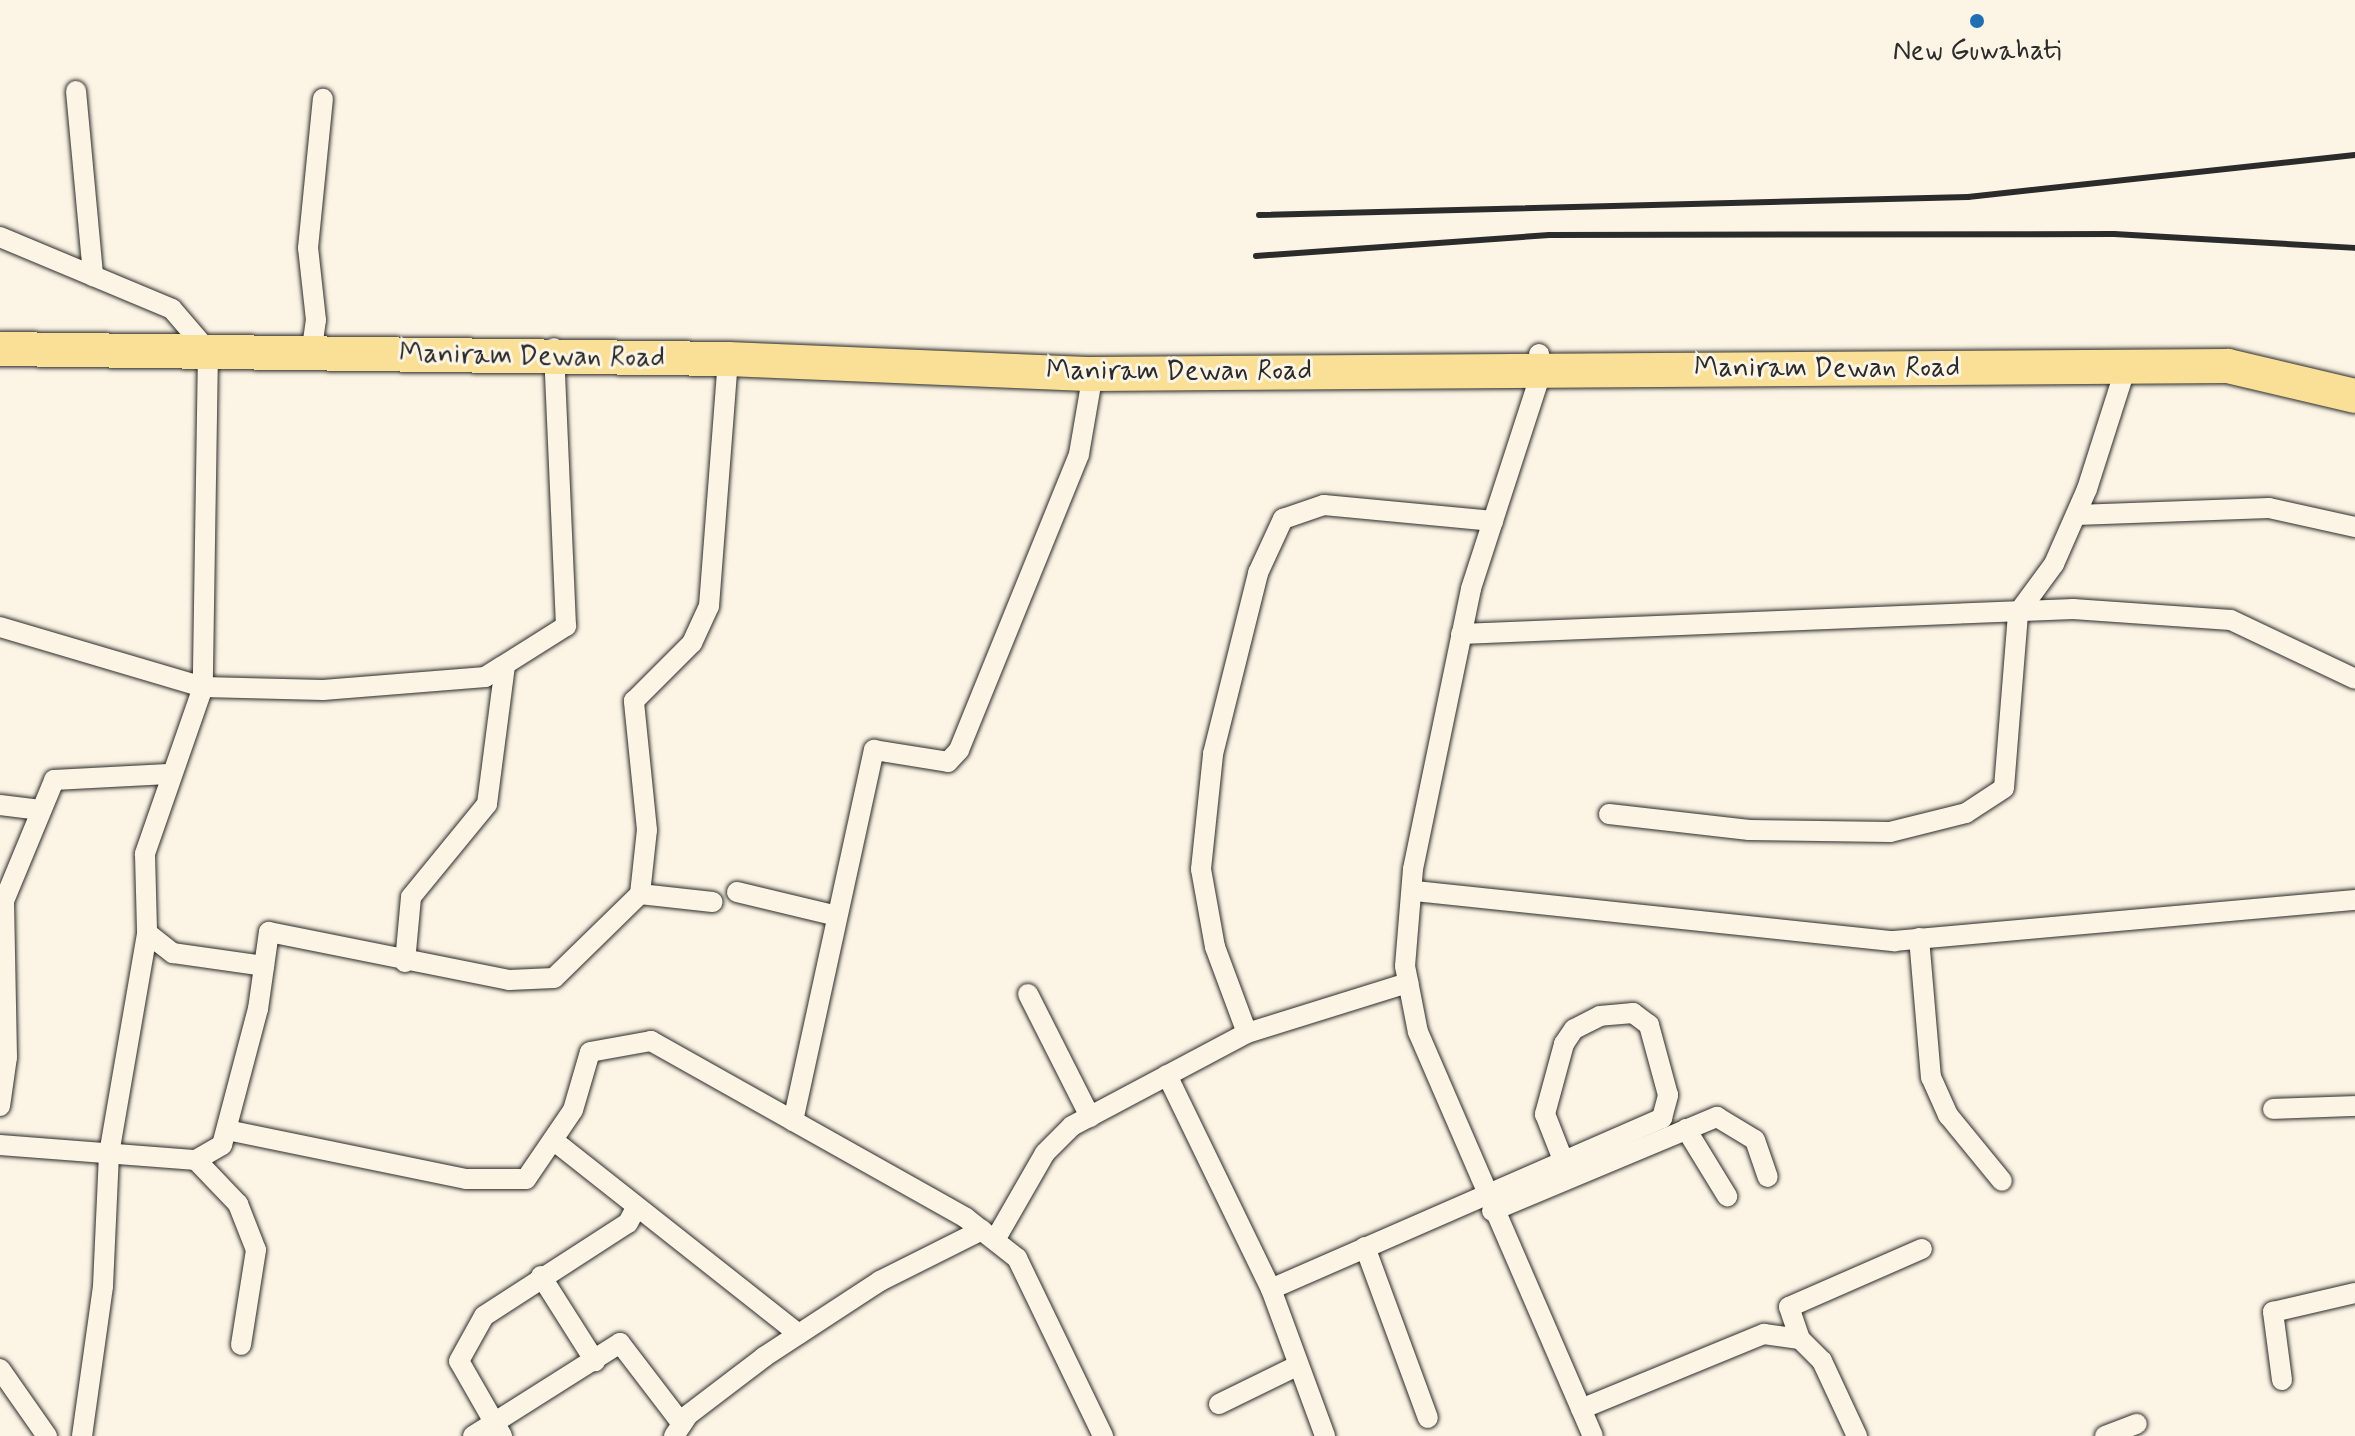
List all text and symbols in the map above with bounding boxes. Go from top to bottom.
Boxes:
marker: New Guwahati [1966,10,1988,32]
place label: New Guwahati [1894,35,2060,69]
street label: Maniram Dewan Road [397,338,667,376]
street label: Maniram Dewan Road [1692,352,1962,386]
street label: Maniram Dewan Road [1044,355,1314,389]

